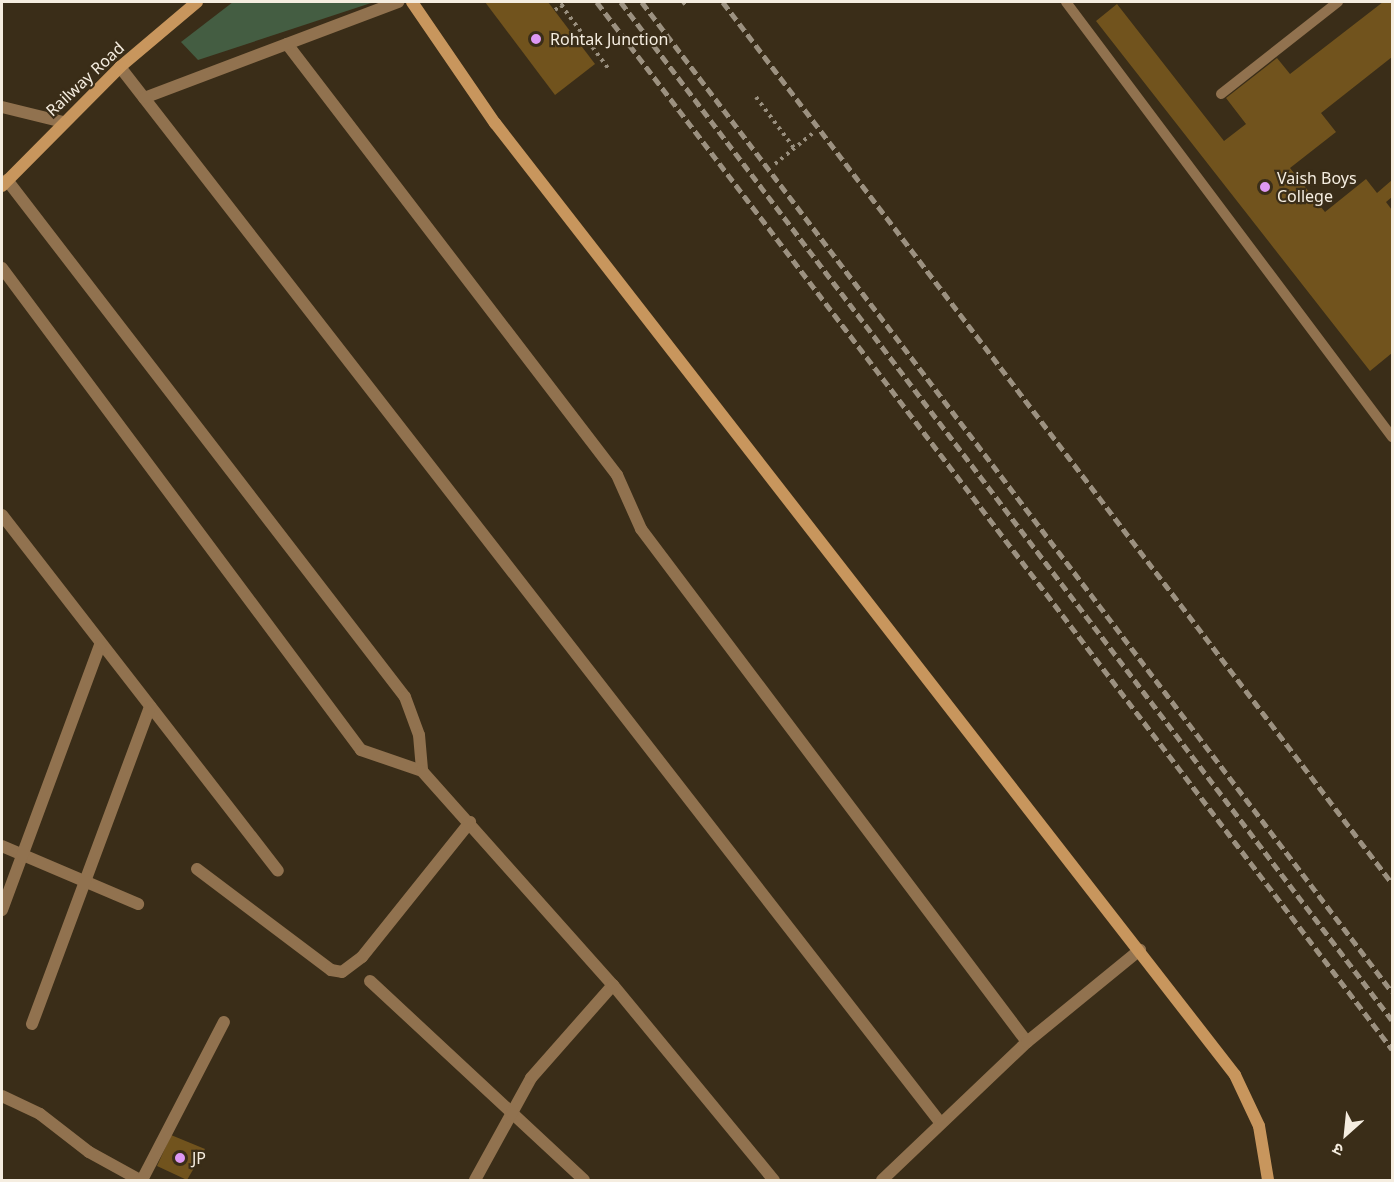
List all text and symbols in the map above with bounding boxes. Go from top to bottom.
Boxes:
place label: Rohtak Junction [550,29,668,49]
marker: Rohtak Junction [527,30,545,48]
street label: Railway Road [42,38,128,120]
place label: Vaish Boys College [1277,168,1357,206]
marker: Vaish Boys College [1258,180,1272,194]
north arrow [1316,1104,1376,1164]
text: उ [1329,1138,1347,1162]
place label: JP [192,1148,206,1168]
marker: JP [173,1151,187,1165]

